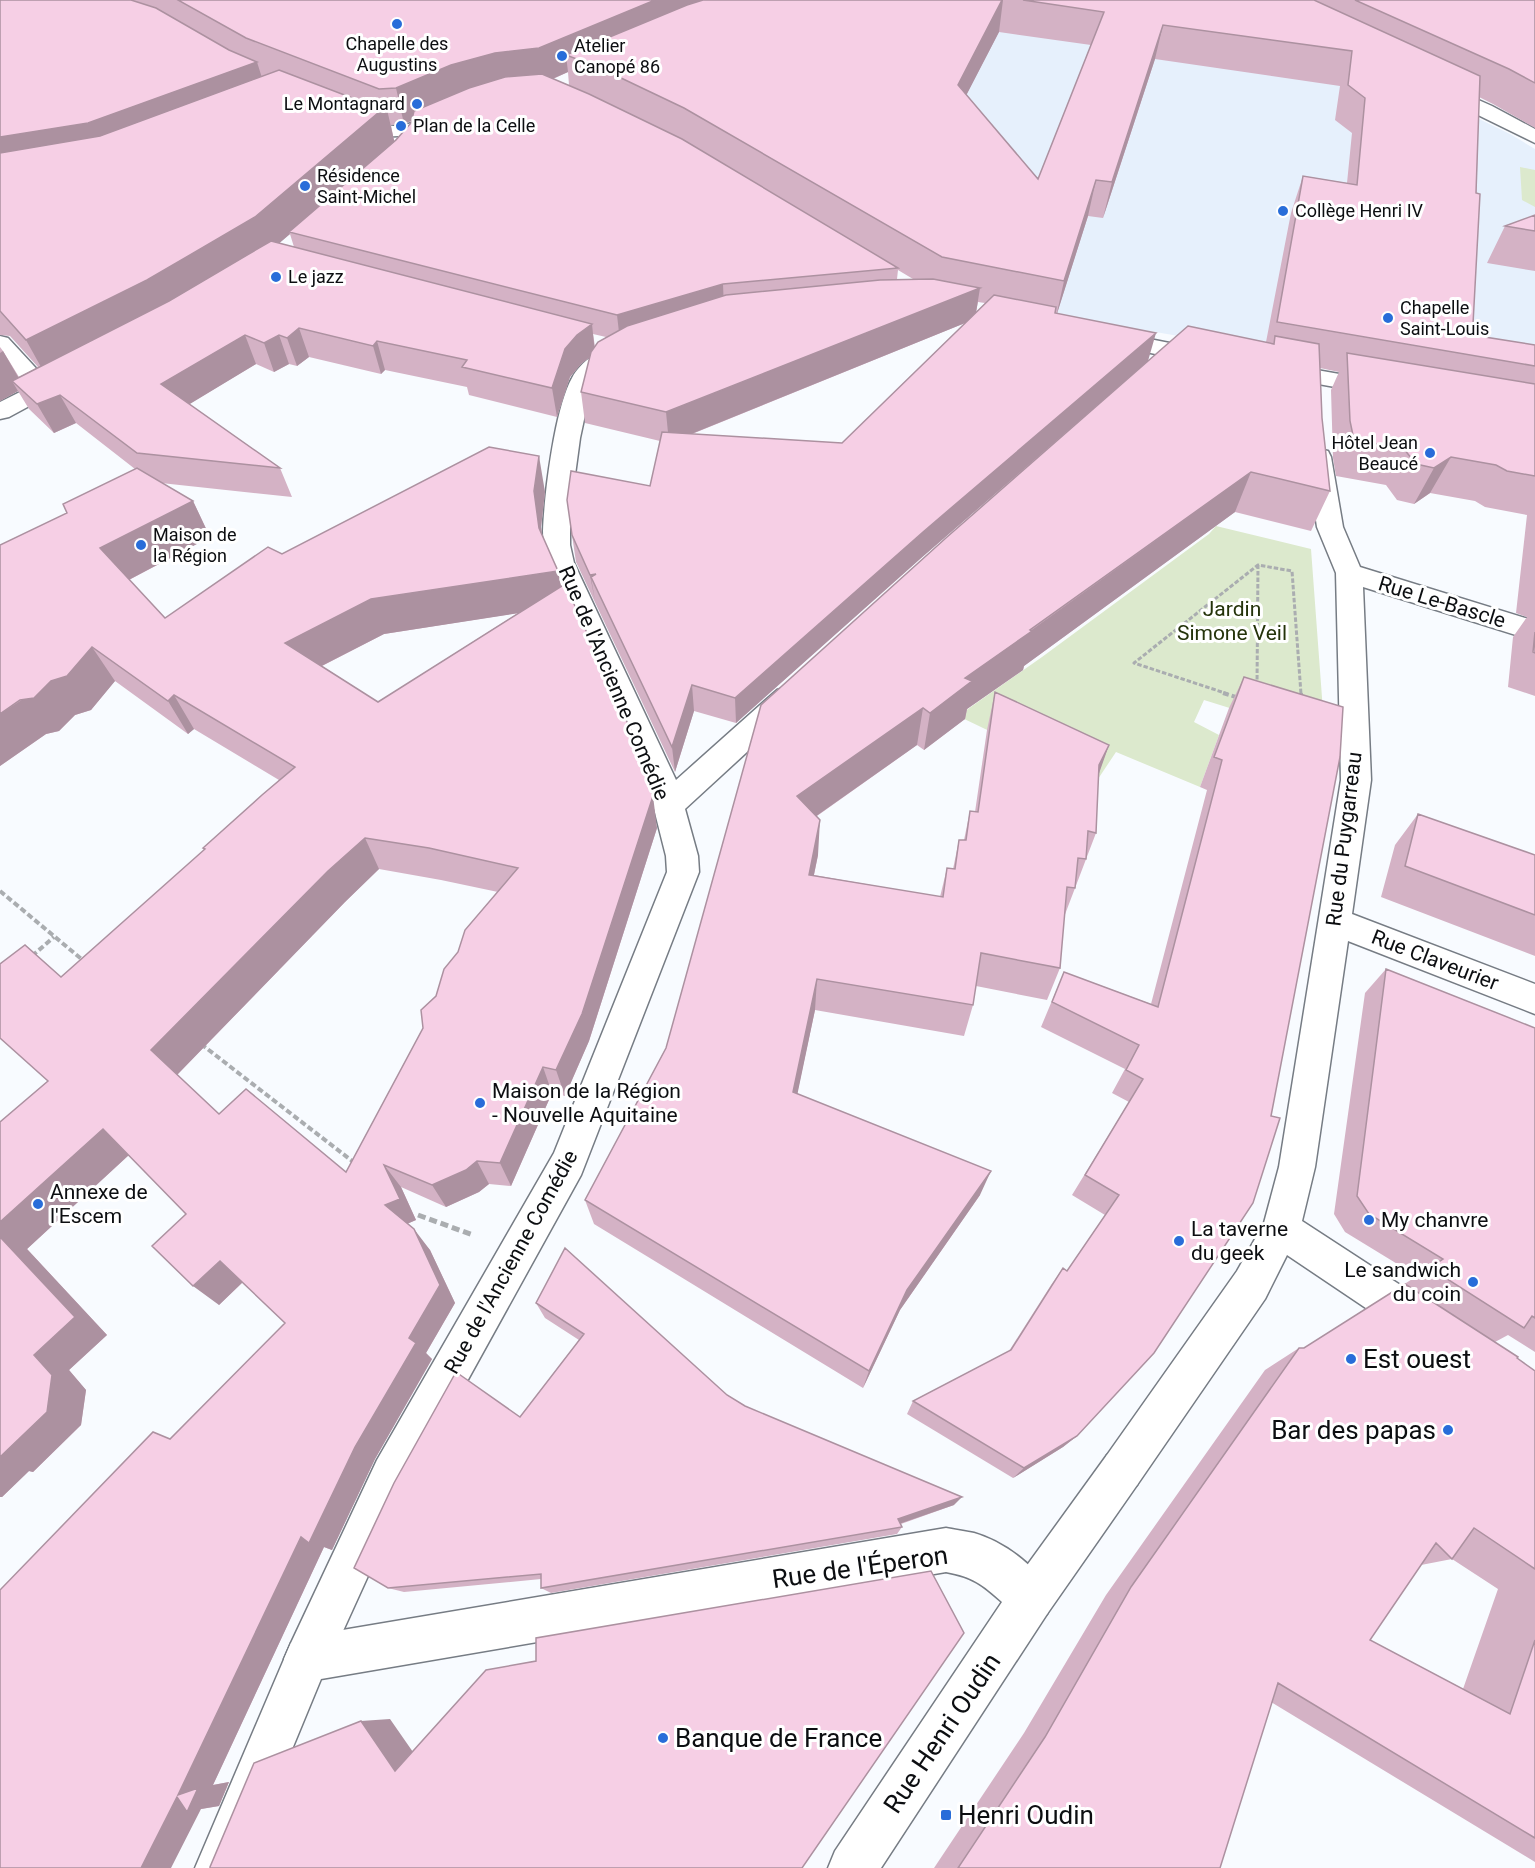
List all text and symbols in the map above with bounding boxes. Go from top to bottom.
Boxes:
marker: Chapelle des Augustins [390,17,404,31]
place label: Chapelle des Augustins [346,33,448,75]
place label: Atelier Canopé 86 [574,35,660,77]
marker: Atelier Canopé 86 [555,49,569,63]
place label: Le Montagnard [284,93,405,114]
marker: Le Montagnard [410,97,424,111]
place label: Plan de la Celle [413,115,535,136]
marker: Plan de la Celle [394,119,408,133]
place label: Résidence Saint-Michel [317,165,416,207]
marker: Résidence Saint-Michel [298,179,312,193]
place label: Collège Henri IV [1295,200,1424,221]
marker: Collège Henri IV [1276,204,1290,218]
place label: Le jazz [288,266,344,287]
marker: Le jazz [269,270,283,284]
place label: Chapelle Saint-Louis [1400,297,1489,339]
marker: Chapelle Saint-Louis [1381,311,1395,325]
place label: Hôtel Jean Beaucé [1331,432,1418,474]
marker: Hôtel Jean Beaucé [1423,446,1437,460]
place label: Maison de la Région [153,524,237,566]
marker: Maison de la Région [134,538,148,552]
street label: Rue de l'Ancienne Comédie [554,562,674,804]
street label: Rue Le-Bascle [1376,571,1508,633]
park label: Jardin Simone Veil [1177,597,1287,645]
street label: Rue du Puygarreau [1321,750,1367,928]
street label: Rue Claveurier [1368,925,1502,995]
place label: Maison de la Région - Nouvelle Aquitaine [492,1079,681,1127]
marker: Maison de la Région - Nouvelle Aquitaine [473,1096,487,1110]
street label: Rue de l'Ancienne Comédie [439,1146,583,1378]
place label: Annexe de l'Escem [50,1180,148,1228]
marker: Annexe de l'Escem [31,1197,45,1211]
place label: My chanvre [1381,1208,1488,1232]
marker: My chanvre [1362,1213,1376,1227]
place label: La taverne du geek [1191,1217,1288,1265]
marker: La taverne du geek [1172,1234,1186,1248]
place label: Le sandwich du coin [1344,1258,1461,1306]
marker: Le sandwich du coin [1466,1275,1480,1289]
place label: Est ouest [1363,1344,1471,1374]
marker: Est ouest [1344,1352,1358,1366]
place label: Bar des papas [1271,1415,1436,1445]
marker: Bar des papas [1441,1423,1455,1437]
street label: Rue de l'Éperon [770,1540,950,1594]
street label: Rue Henri Oudin [877,1647,1007,1819]
place label: Banque de France [675,1723,882,1753]
marker: Banque de France [656,1731,670,1745]
place label: Henri Oudin [958,1800,1094,1830]
marker: Henri Oudin [939,1808,953,1822]

